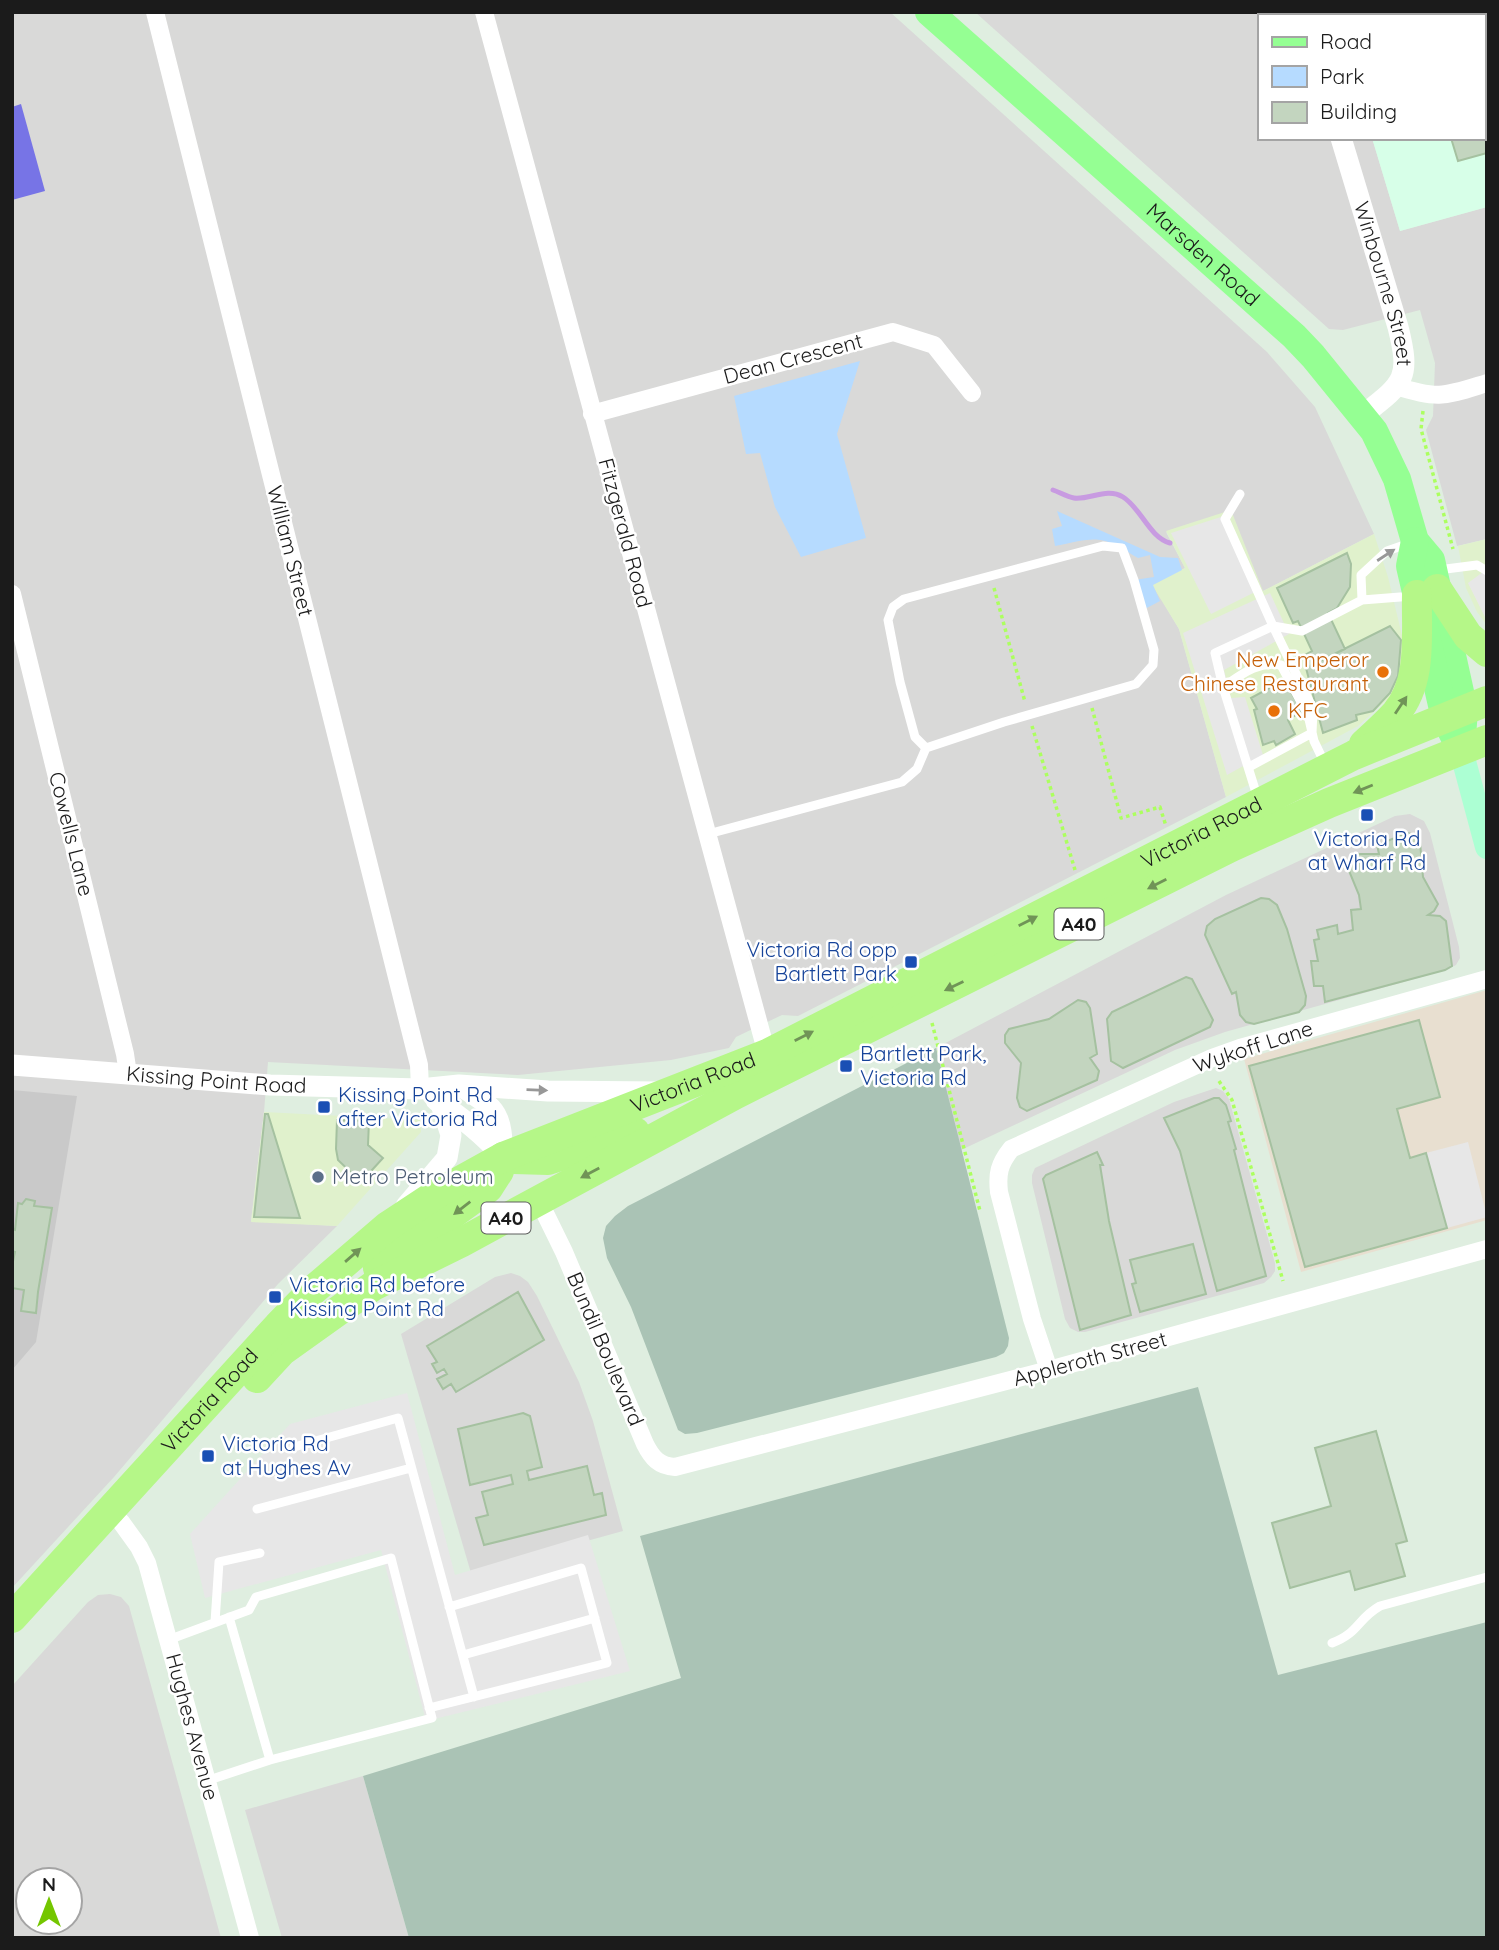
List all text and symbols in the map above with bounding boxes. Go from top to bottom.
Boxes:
legend [1258,14,1485,140]
text: Road [1320,28,1372,54]
text: Park [1320,63,1364,89]
text: Building [1320,98,1397,124]
street label: Marsden Road [1141,197,1265,311]
street label: Winbourne Street [1349,198,1418,366]
street label: Dean Crescent [720,327,865,389]
street label: Fitzgerald Road [593,455,658,610]
street label: William Street [262,483,320,619]
one-way arrow [1376,548,1396,561]
place label: New Emperor Chinese Restaurant [1180,646,1369,696]
marker: New Emperor Chinese Restaurant [1375,664,1391,680]
one-way arrow [1394,695,1407,715]
place label: KFC [1288,697,1328,723]
marker: KFC [1266,703,1282,719]
street label: Cowells Lane [44,769,100,899]
one-way arrow [1353,783,1374,794]
street label: Victoria Road [1136,790,1266,873]
marker: Victoria Rd at Wharf Rd [1359,807,1375,823]
place label: Victoria Rd at Wharf Rd [1308,825,1426,875]
one-way arrow [1147,879,1167,890]
road number: A40 [1054,908,1104,940]
one-way arrow [1019,916,1039,928]
place label: Victoria Rd opp Bartlett Park [746,936,897,986]
marker: Victoria Rd opp Bartlett Park [903,954,919,970]
one-way arrow [943,980,963,992]
street label: Wykoff Lane [1190,1014,1316,1078]
one-way arrow [794,1030,814,1041]
place label: Bartlett Park, Victoria Rd [860,1040,987,1090]
street label: Victoria Road [626,1046,759,1118]
marker: Bartlett Park, Victoria Rd [838,1058,854,1074]
street label: Kissing Point Road [125,1060,307,1098]
place label: Kissing Point Rd after Victoria Rd [338,1081,498,1131]
one-way arrow [526,1085,548,1096]
marker: Kissing Point Rd after Victoria Rd [316,1099,332,1115]
place label: Metro Petroleum [332,1163,494,1189]
one-way arrow [580,1167,600,1179]
marker: Metro Petroleum [310,1169,326,1185]
one-way arrow [453,1201,471,1216]
road number: A40 [482,1202,530,1234]
one-way arrow [345,1248,362,1263]
street label: Bundil Boulevard [562,1268,650,1429]
place label: Victoria Rd before Kissing Point Rd [289,1271,465,1321]
marker: Victoria Rd before Kissing Point Rd [267,1289,283,1305]
street label: Appleroth Street [1010,1325,1169,1391]
street label: Victoria Road [155,1342,263,1458]
place label: Victoria Rd at Hughes Av [222,1430,351,1480]
marker: Victoria Rd at Hughes Av [200,1448,216,1464]
street label: Hughes Avenue [161,1650,225,1803]
north arrow [14,1866,84,1936]
text: N [42,1872,56,1896]

